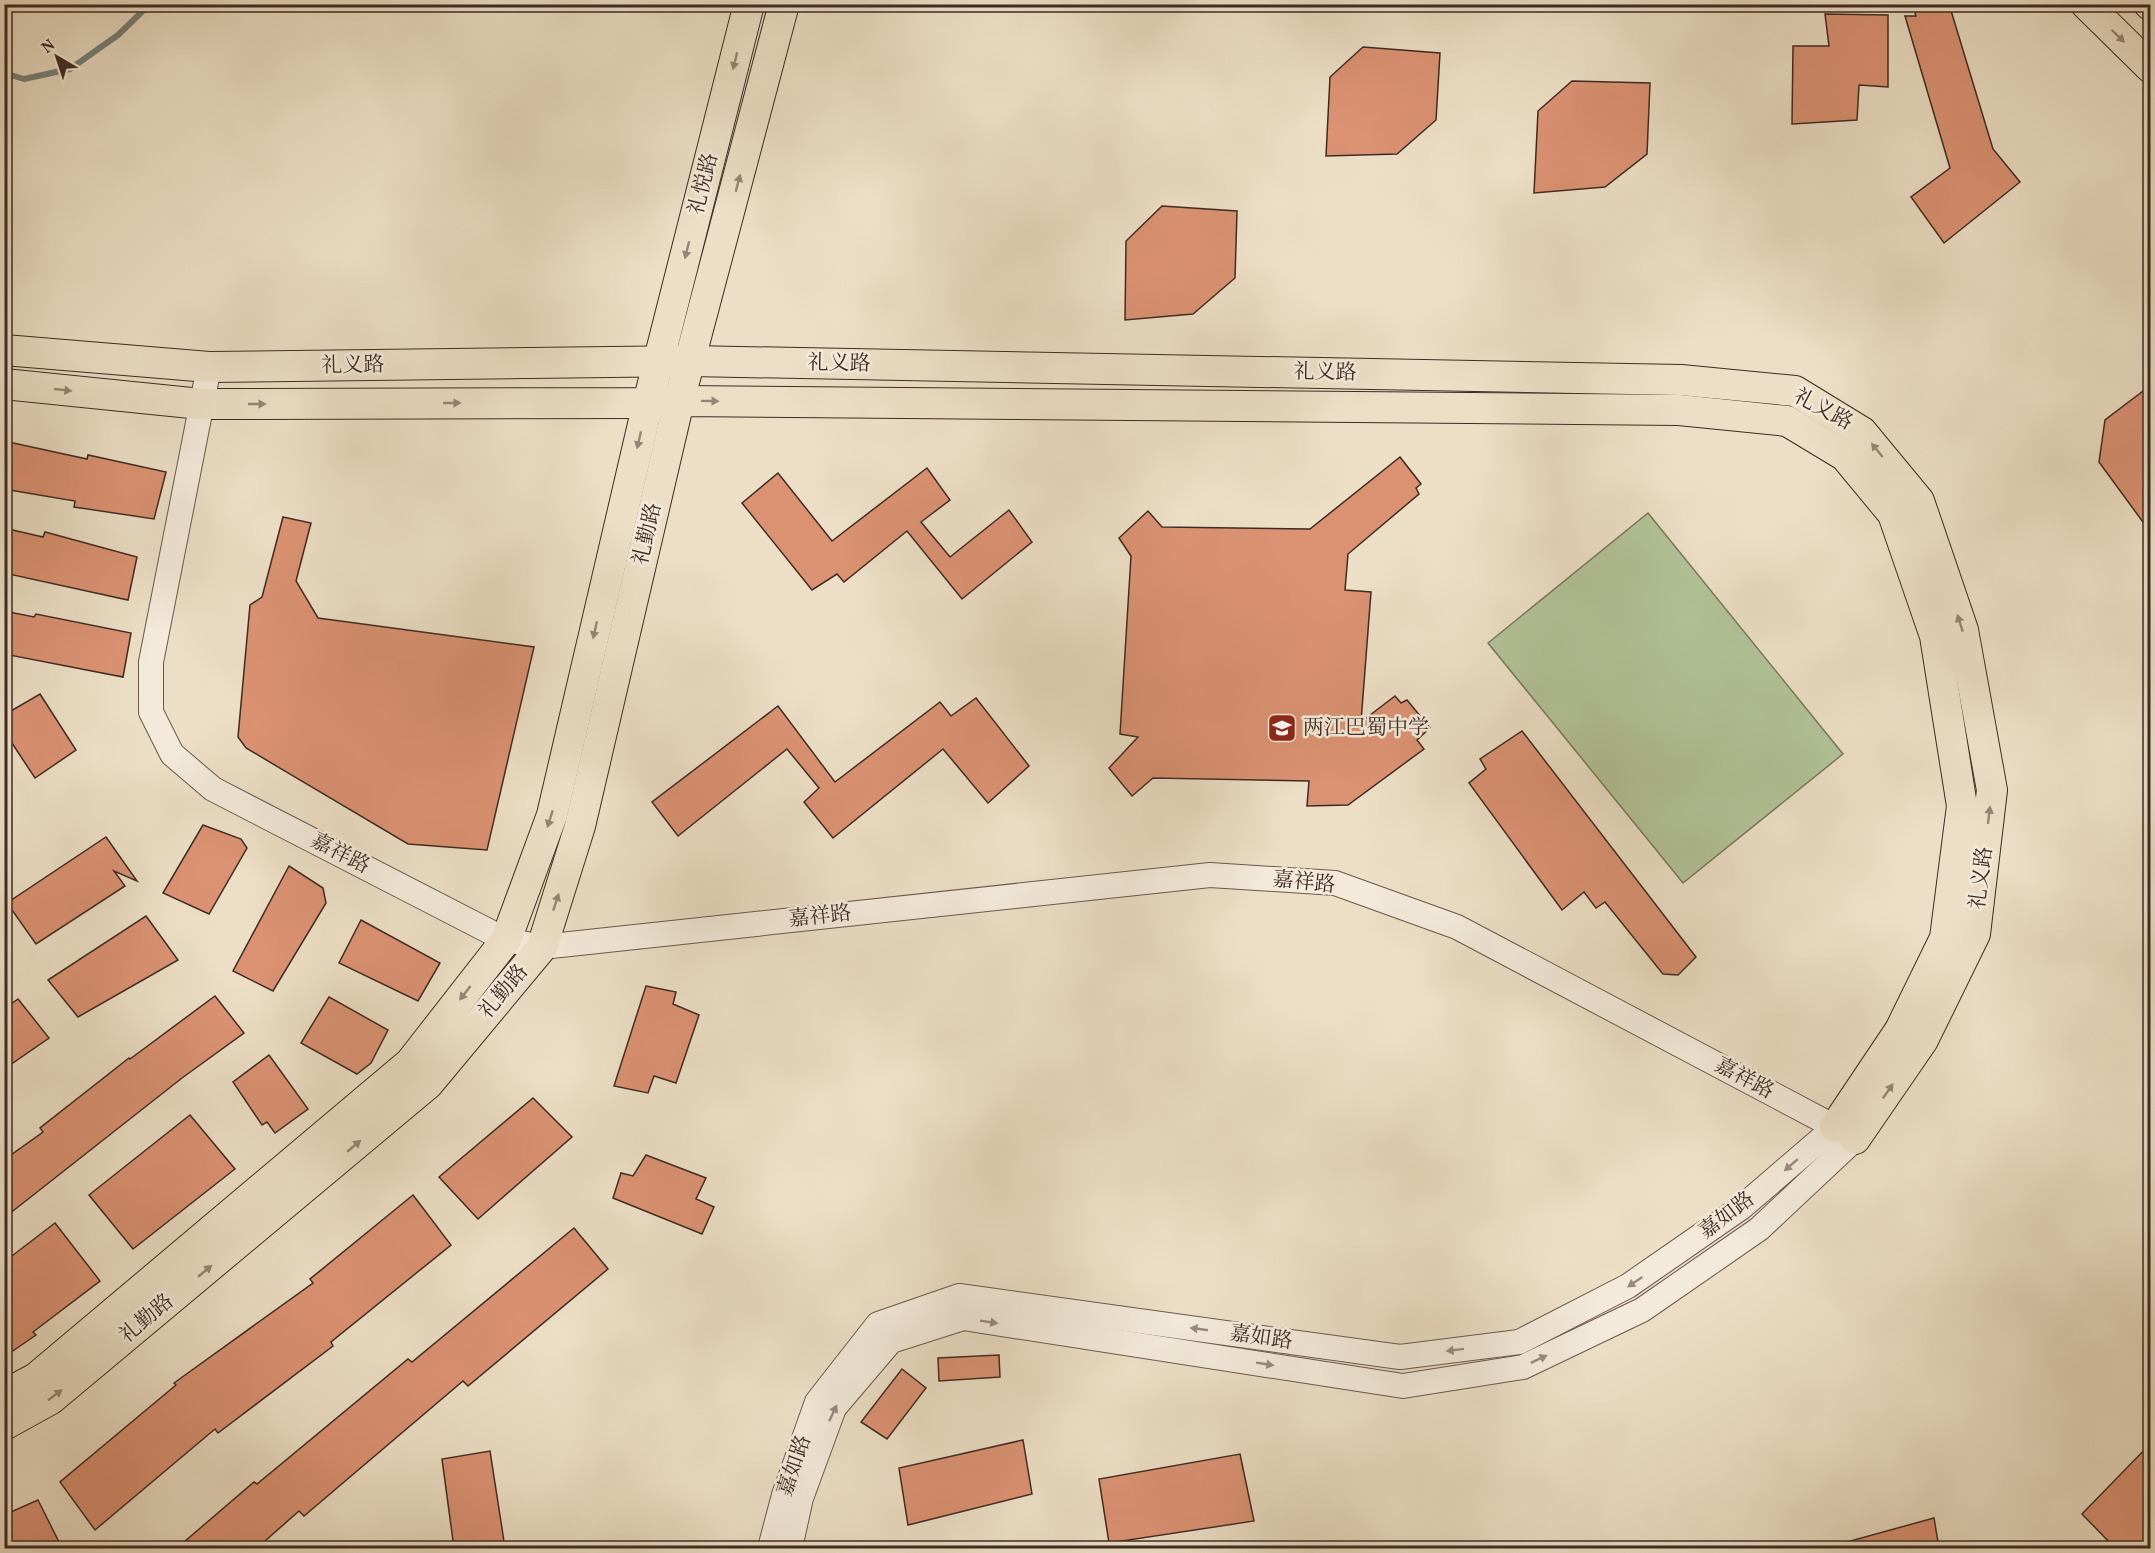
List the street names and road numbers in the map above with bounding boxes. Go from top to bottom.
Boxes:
street label: 礼悦路 [682,150,726,218]
street label: 礼义路 [807,349,871,379]
street label: 礼义路 [321,351,385,381]
street label: 礼义路 [1293,358,1357,388]
street label: 礼义路 [1788,382,1858,438]
street label: 礼勤路 [627,500,669,568]
street label: 嘉祥路 [305,827,375,881]
street label: 礼义路 [1964,845,2000,911]
street label: 嘉祥路 [1271,865,1337,901]
street label: 嘉祥路 [787,899,853,935]
street label: 礼勤路 [473,959,535,1025]
street label: 嘉祥路 [1709,1051,1779,1107]
street label: 嘉如路 [1693,1185,1761,1247]
street label: 礼勤路 [114,1288,180,1350]
street label: 嘉如路 [1228,1319,1294,1357]
street label: 嘉如路 [771,1431,819,1501]

